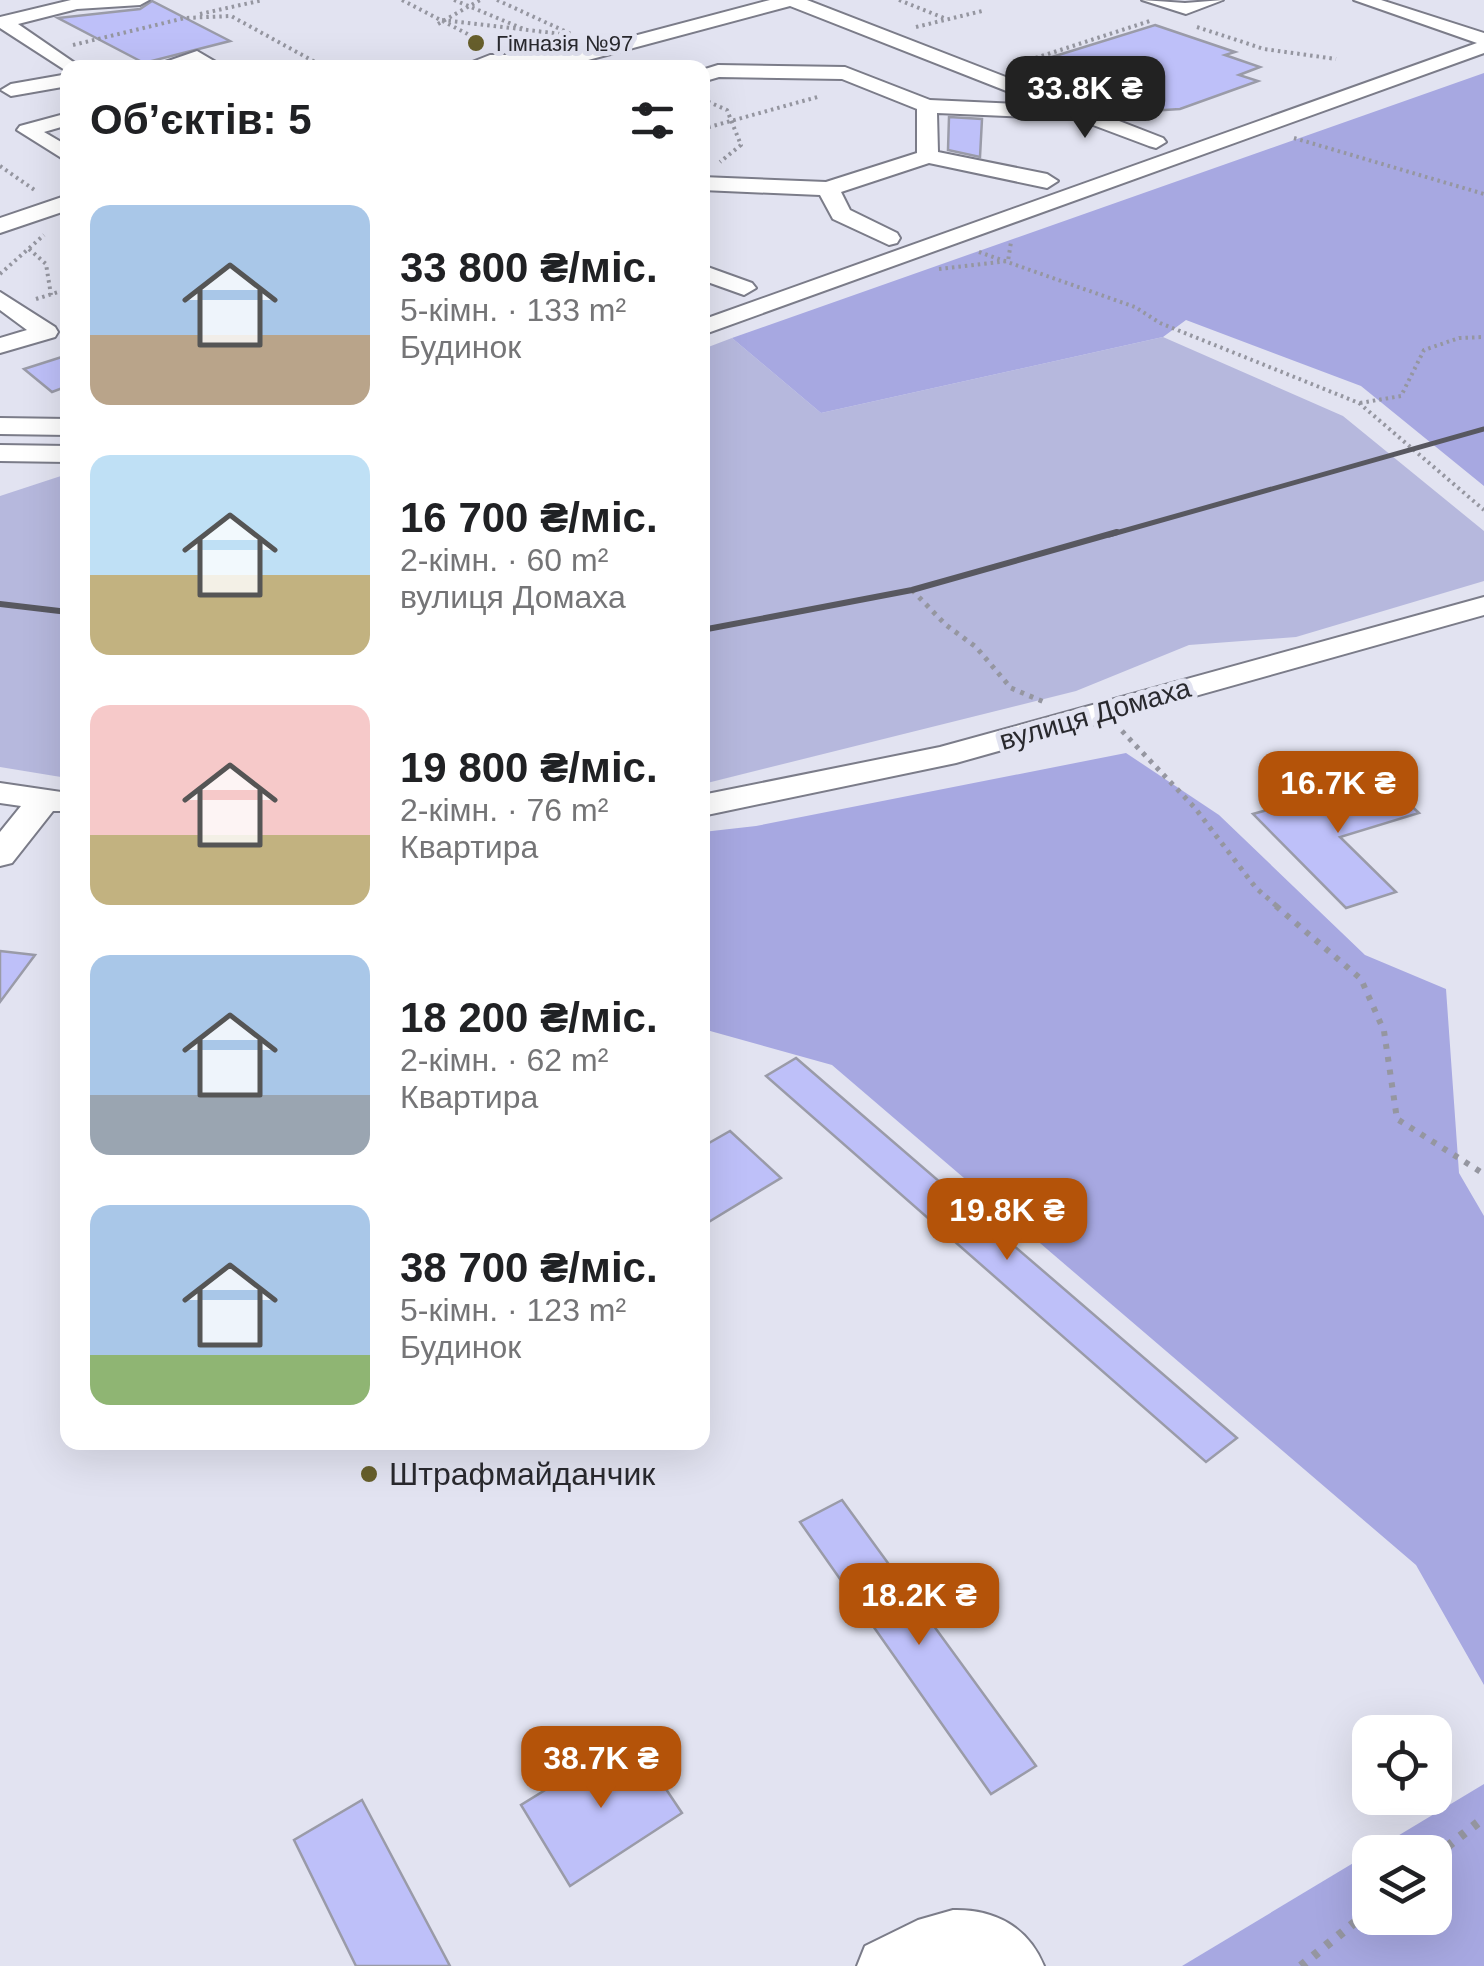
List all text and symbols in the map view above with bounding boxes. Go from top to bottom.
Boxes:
place label: Гімназія №97 [496,31,633,56]
marker: Гімназія №97 [465,32,487,54]
pin: 33.8K ₴ [993,56,1177,141]
text: 33.8K ₴ [1027,70,1143,106]
icon: filters [625,93,680,148]
text: Об’єктів: 5 [90,96,312,143]
text: 33 800 ₴/міс. [400,244,658,291]
icon: home [170,245,290,365]
text: 5-кімн. · 133 m² [400,292,626,328]
text: Будинок [400,329,521,365]
text: 16 700 ₴/міс. [400,494,658,541]
icon: home [170,495,290,615]
text: 2-кімн. · 60 m² [400,542,608,578]
text: вулиця Домаха [400,579,626,615]
street label: вулиця Домаха [996,672,1195,756]
text: 19 800 ₴/міс. [400,744,658,791]
icon: home [170,745,290,865]
pin: 16.7K ₴ [1246,751,1430,836]
text: 16.7K ₴ [1280,765,1396,801]
text: 2-кімн. · 76 m² [400,792,608,828]
text: Квартира [400,829,538,865]
text: 18 200 ₴/міс. [400,994,658,1041]
icon: home [170,995,290,1115]
text: 2-кімн. · 62 m² [400,1042,608,1078]
text: Квартира [400,1079,538,1115]
pin: 19.8K ₴ [915,1178,1099,1263]
text: 19.8K ₴ [949,1192,1065,1228]
text: 38 700 ₴/міс. [400,1244,658,1291]
icon: home [170,1245,290,1365]
text: 5-кімн. · 123 m² [400,1292,626,1328]
text: Будинок [400,1329,521,1365]
place label: Штрафмайданчик [389,1456,656,1492]
marker: Штрафмайданчик [358,1463,380,1485]
pin: 18.2K ₴ [827,1563,1011,1648]
text: 18.2K ₴ [861,1577,977,1613]
map controls [1352,1715,1452,1935]
button: locate [1352,1715,1452,1815]
pin: 38.7K ₴ [509,1726,693,1811]
text: 38.7K ₴ [543,1740,659,1776]
button: layers [1352,1835,1452,1935]

